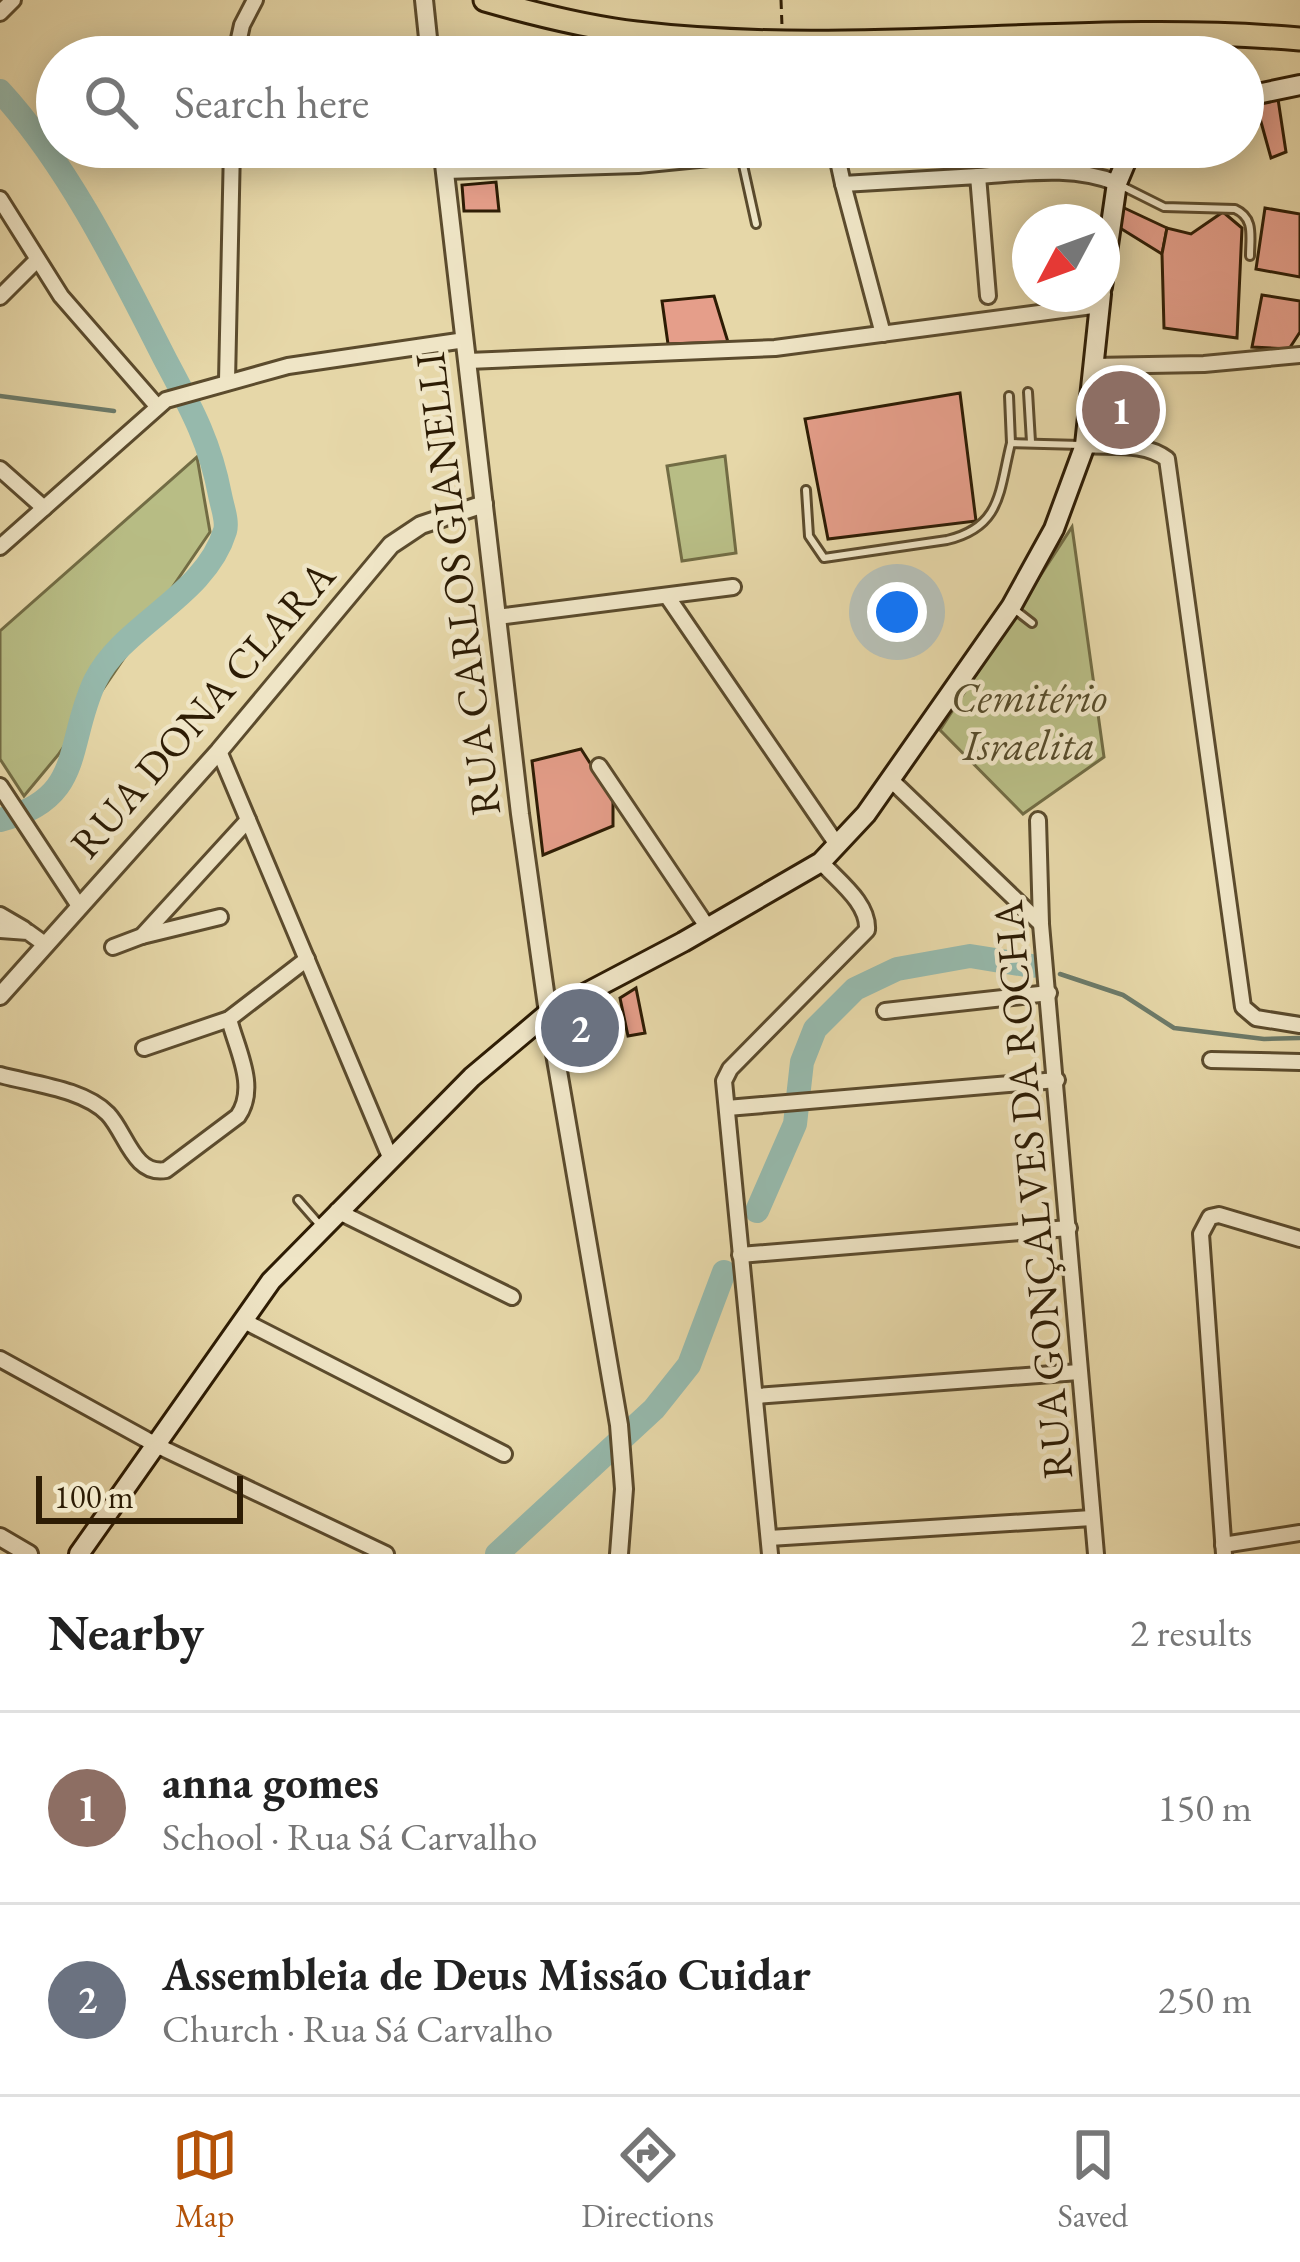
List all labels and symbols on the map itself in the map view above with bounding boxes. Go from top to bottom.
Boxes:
north arrow [1012,204,1120,312]
street label: RUA CARLOS GIANELLI [402,349,513,819]
pin: 1 [1082,365,1160,455]
street label: RUA DONA CLARA [58,548,347,870]
your location [867,582,927,642]
park label: Cemitério Israelita [951,670,1107,773]
street label: RUA GONÇALVES DA ROCHA [980,898,1085,1481]
pin: 2 [541,983,619,1073]
scale bar [36,1470,243,1523]

